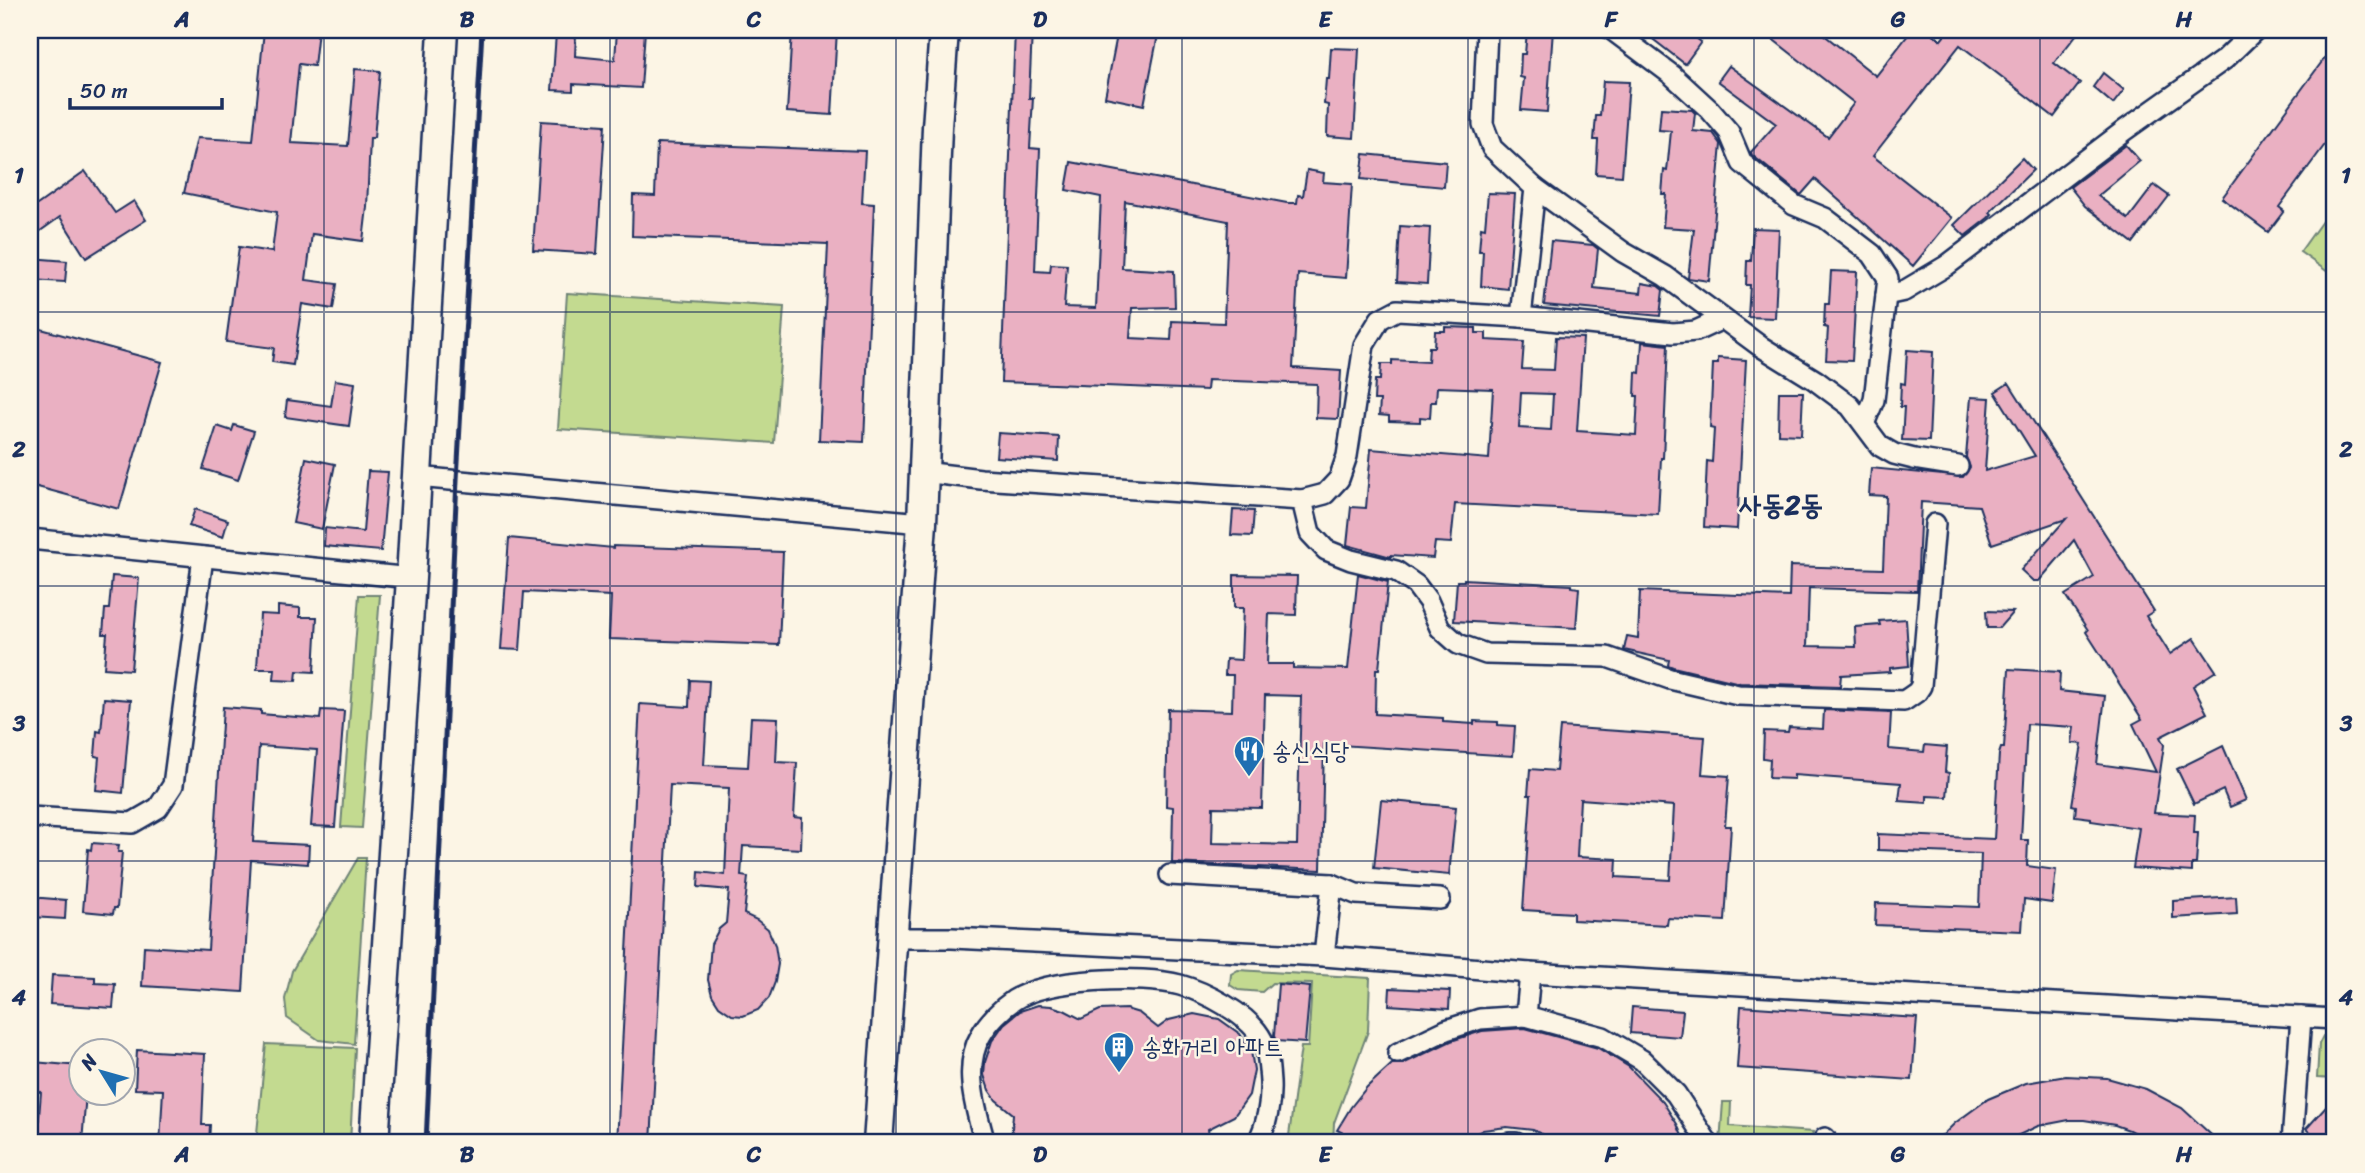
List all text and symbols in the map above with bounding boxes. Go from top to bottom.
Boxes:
text: A [173,0,190,40]
text: B [460,0,475,40]
text: C [746,0,762,40]
text: D [1033,0,1048,40]
text: E [1319,0,1334,40]
text: F [1604,0,1619,40]
text: G [1890,0,1906,40]
text: H [2175,0,2193,40]
scale bar [70,66,222,110]
text: 50 m [80,72,128,110]
text: 1 [14,155,24,196]
text: 1 [2341,155,2351,196]
text: 2 [11,429,26,470]
text: 2 [2338,429,2353,470]
district label: 사동2동 [1738,480,1823,529]
text: 3 [12,703,26,744]
text: 3 [2339,703,2353,744]
place label: 송신식당 [1272,730,1349,772]
restaurant icon: 송신식당 [1232,734,1266,778]
text: 4 [11,977,27,1018]
text: 4 [2338,977,2354,1018]
place label: 송화거리 아파트 [1142,1026,1283,1068]
building icon: 송화거리 아파트 [1102,1030,1136,1074]
north arrow [66,1036,136,1106]
text: N [71,1046,106,1078]
text: A [173,1134,190,1173]
text: B [460,1134,475,1173]
text: C [746,1134,762,1173]
text: D [1033,1134,1048,1173]
text: E [1319,1134,1334,1173]
text: F [1604,1134,1619,1173]
text: G [1890,1134,1906,1173]
text: H [2175,1134,2193,1173]

